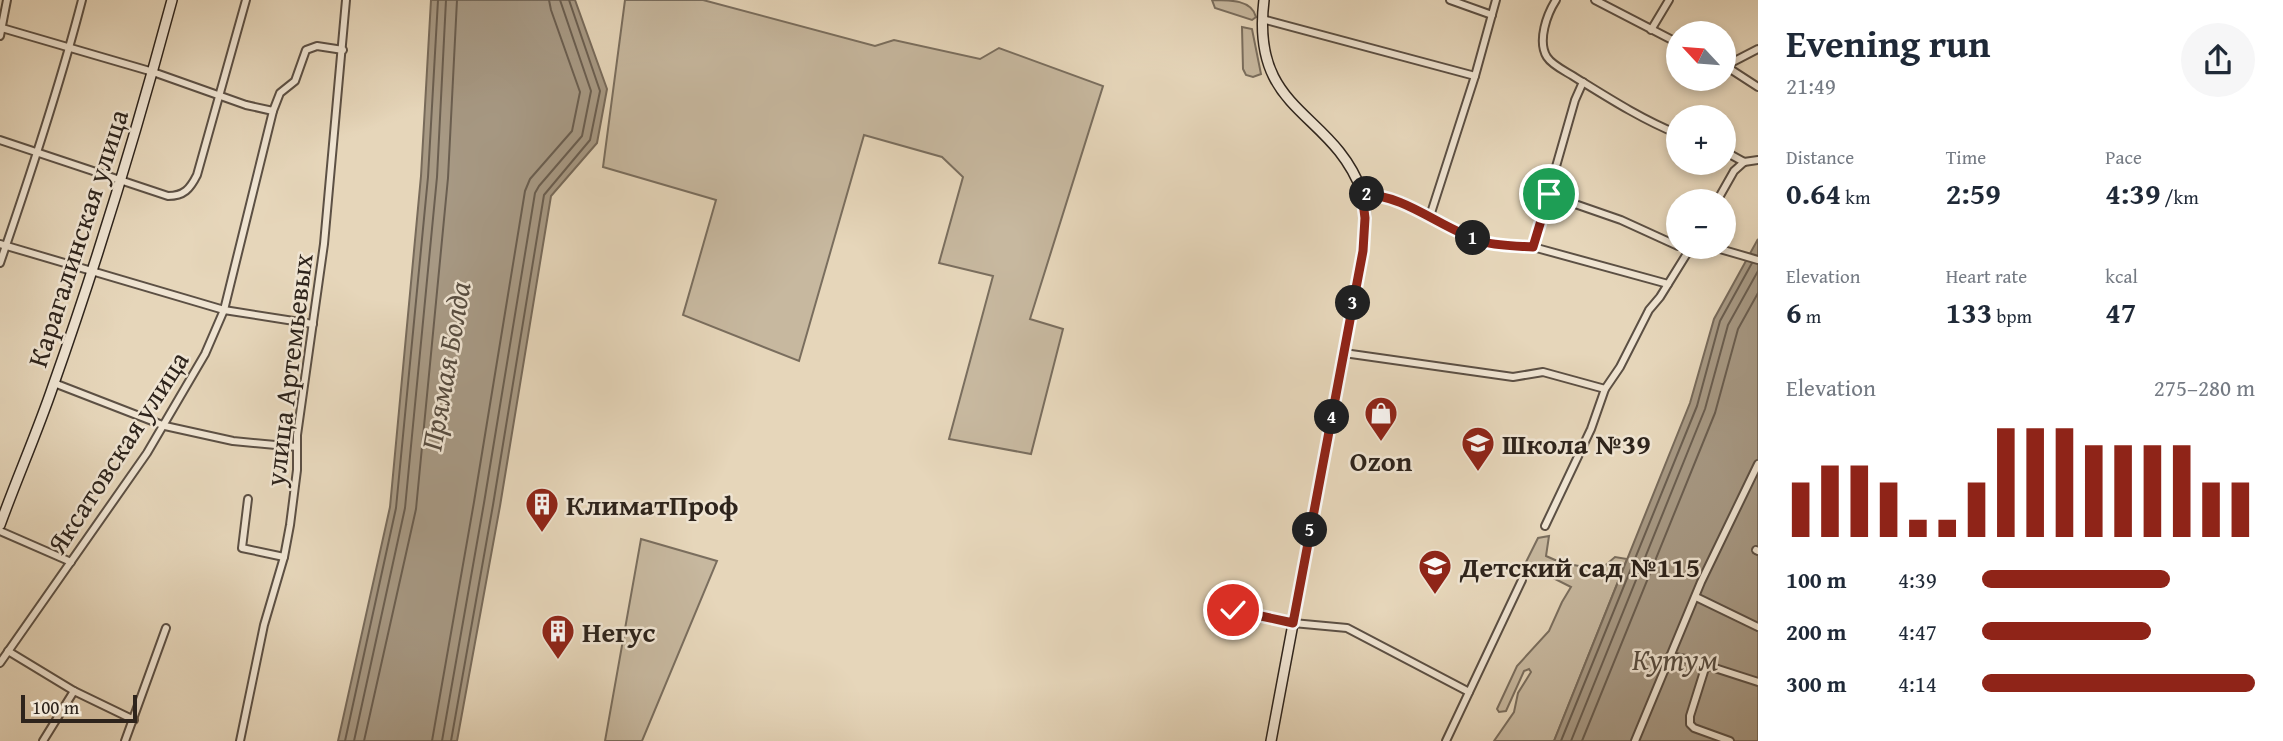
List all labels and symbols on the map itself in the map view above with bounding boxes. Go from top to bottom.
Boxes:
north arrow [1666,21,1736,91]
street label: Карагалинская улица [16,103,138,372]
pin [1519,164,1579,224]
pin: 2 [1350,176,1384,212]
pin: 1 [1456,220,1490,256]
street label: улица Артемьевых [253,250,323,490]
water label: Прямая Болда [408,278,482,454]
pin: 3 [1336,286,1370,320]
street label: Яксатовская улица [35,342,198,562]
shop icon: Ozon [1362,394,1400,443]
pin: 4 [1314,400,1350,434]
place label: Школа №39 [1502,423,1651,464]
school or university icon: Школа №39 [1459,424,1497,473]
place label: Ozon [1350,440,1413,481]
place label: КлиматПроф [566,484,739,525]
building icon: КлиматПроф [523,485,561,534]
pin: 5 [1292,512,1328,548]
place label: Детский сад №115 [1459,546,1700,587]
school or university icon: Детский сад №115 [1416,547,1454,596]
pin [1203,580,1263,640]
place label: Негус [582,611,655,652]
building icon: Негус [539,612,577,661]
water label: Кутум [1632,637,1718,681]
scale bar [21,692,136,724]

